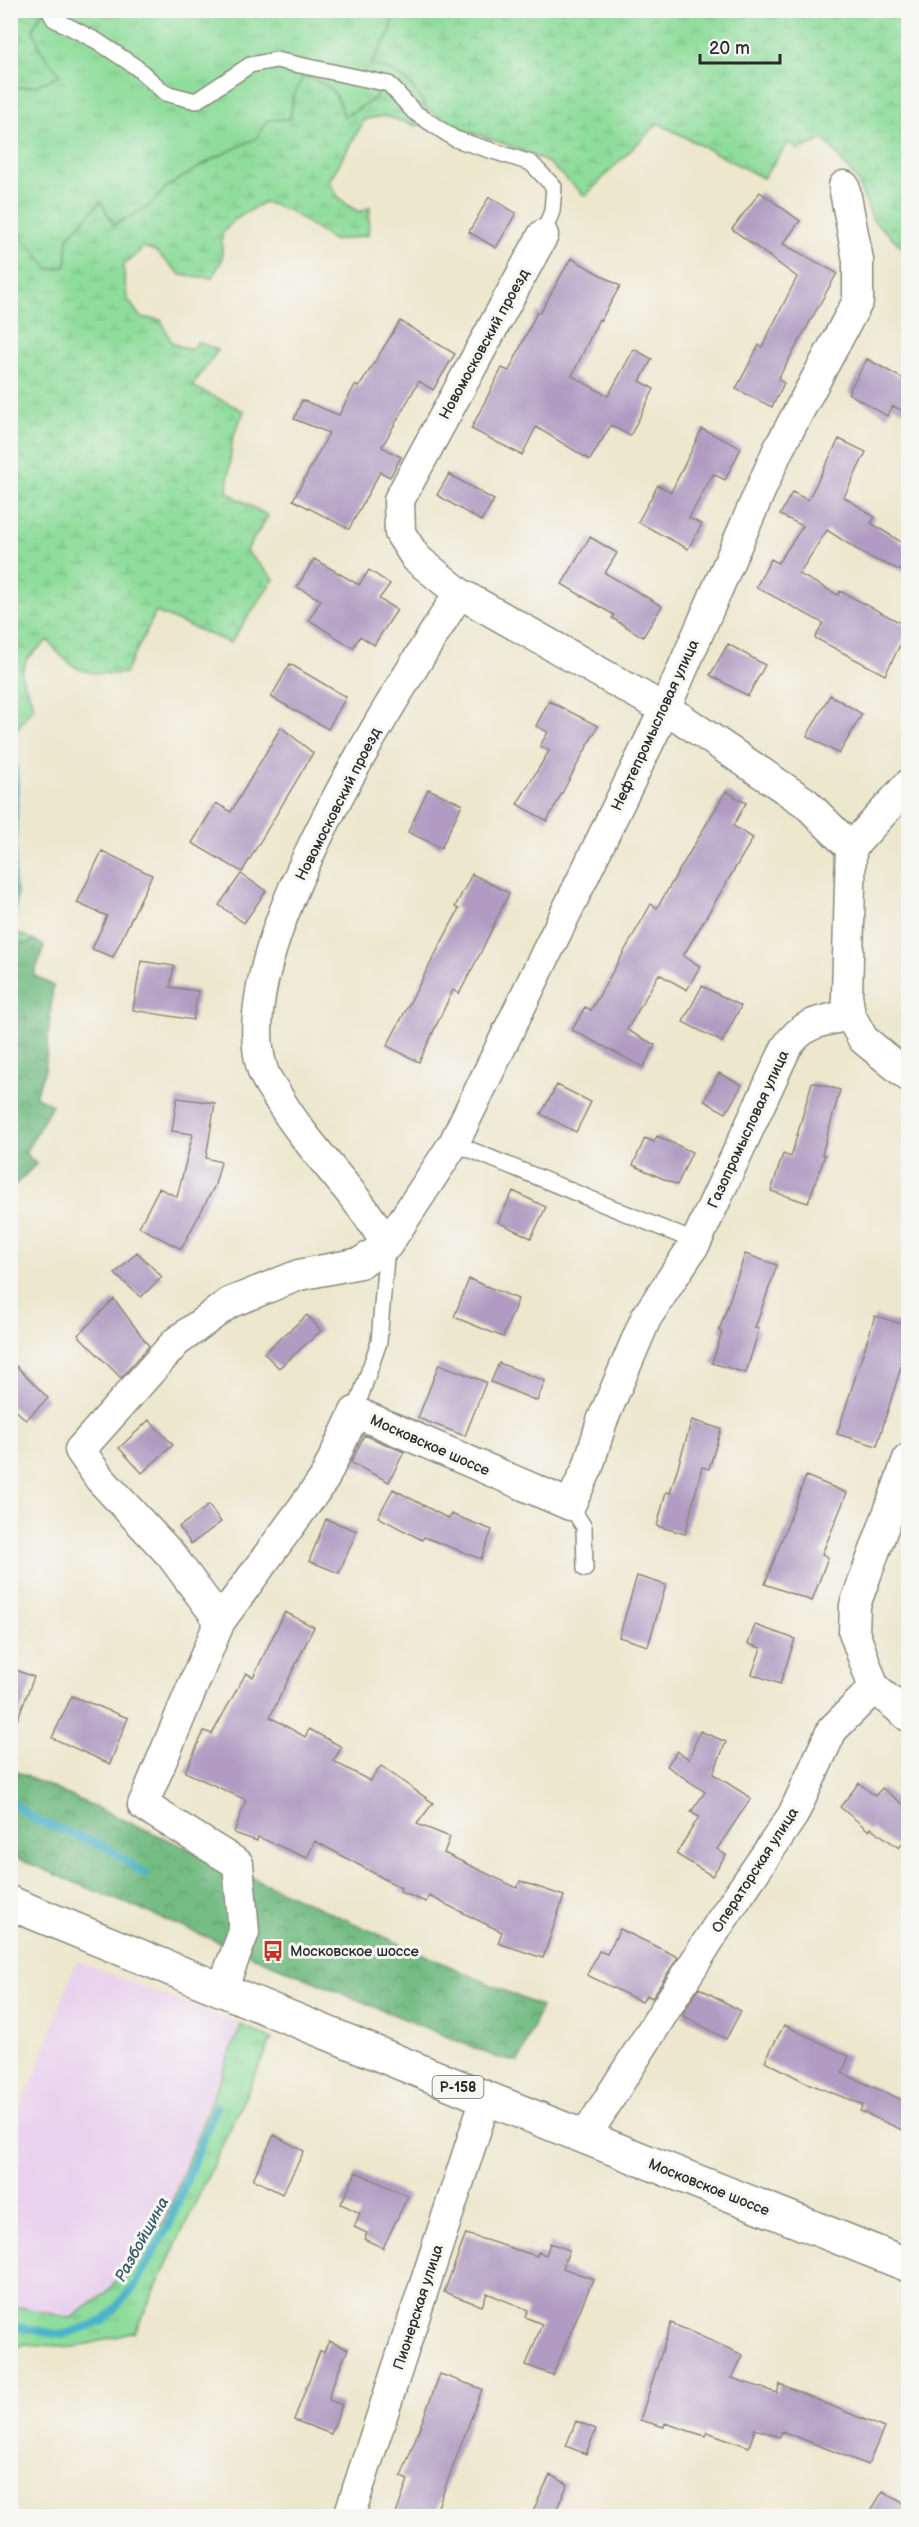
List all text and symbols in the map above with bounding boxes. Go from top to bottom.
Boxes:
scale bar [700,27,780,65]
text: 20 m [709,38,750,59]
street label: Новомосковский проезд [435,266,534,423]
street label: Нефтепромысловая улица [607,636,704,814]
street label: Новомосковский проезд [292,725,385,884]
street label: Газопромысловая улица [703,1047,793,1211]
street label: Московское шоссе [367,1411,493,1480]
street label: Операторская улица [708,1804,803,1937]
bus stop icon: Московское шоссе [261,1939,285,1963]
place label: Московское шоссе [290,1942,419,1961]
road number: Р-158 [432,2076,484,2098]
street label: Московское шоссе [645,2155,772,2220]
water label: Разбойщина [111,2194,173,2286]
street label: Пионерская улица [389,2242,448,2372]

